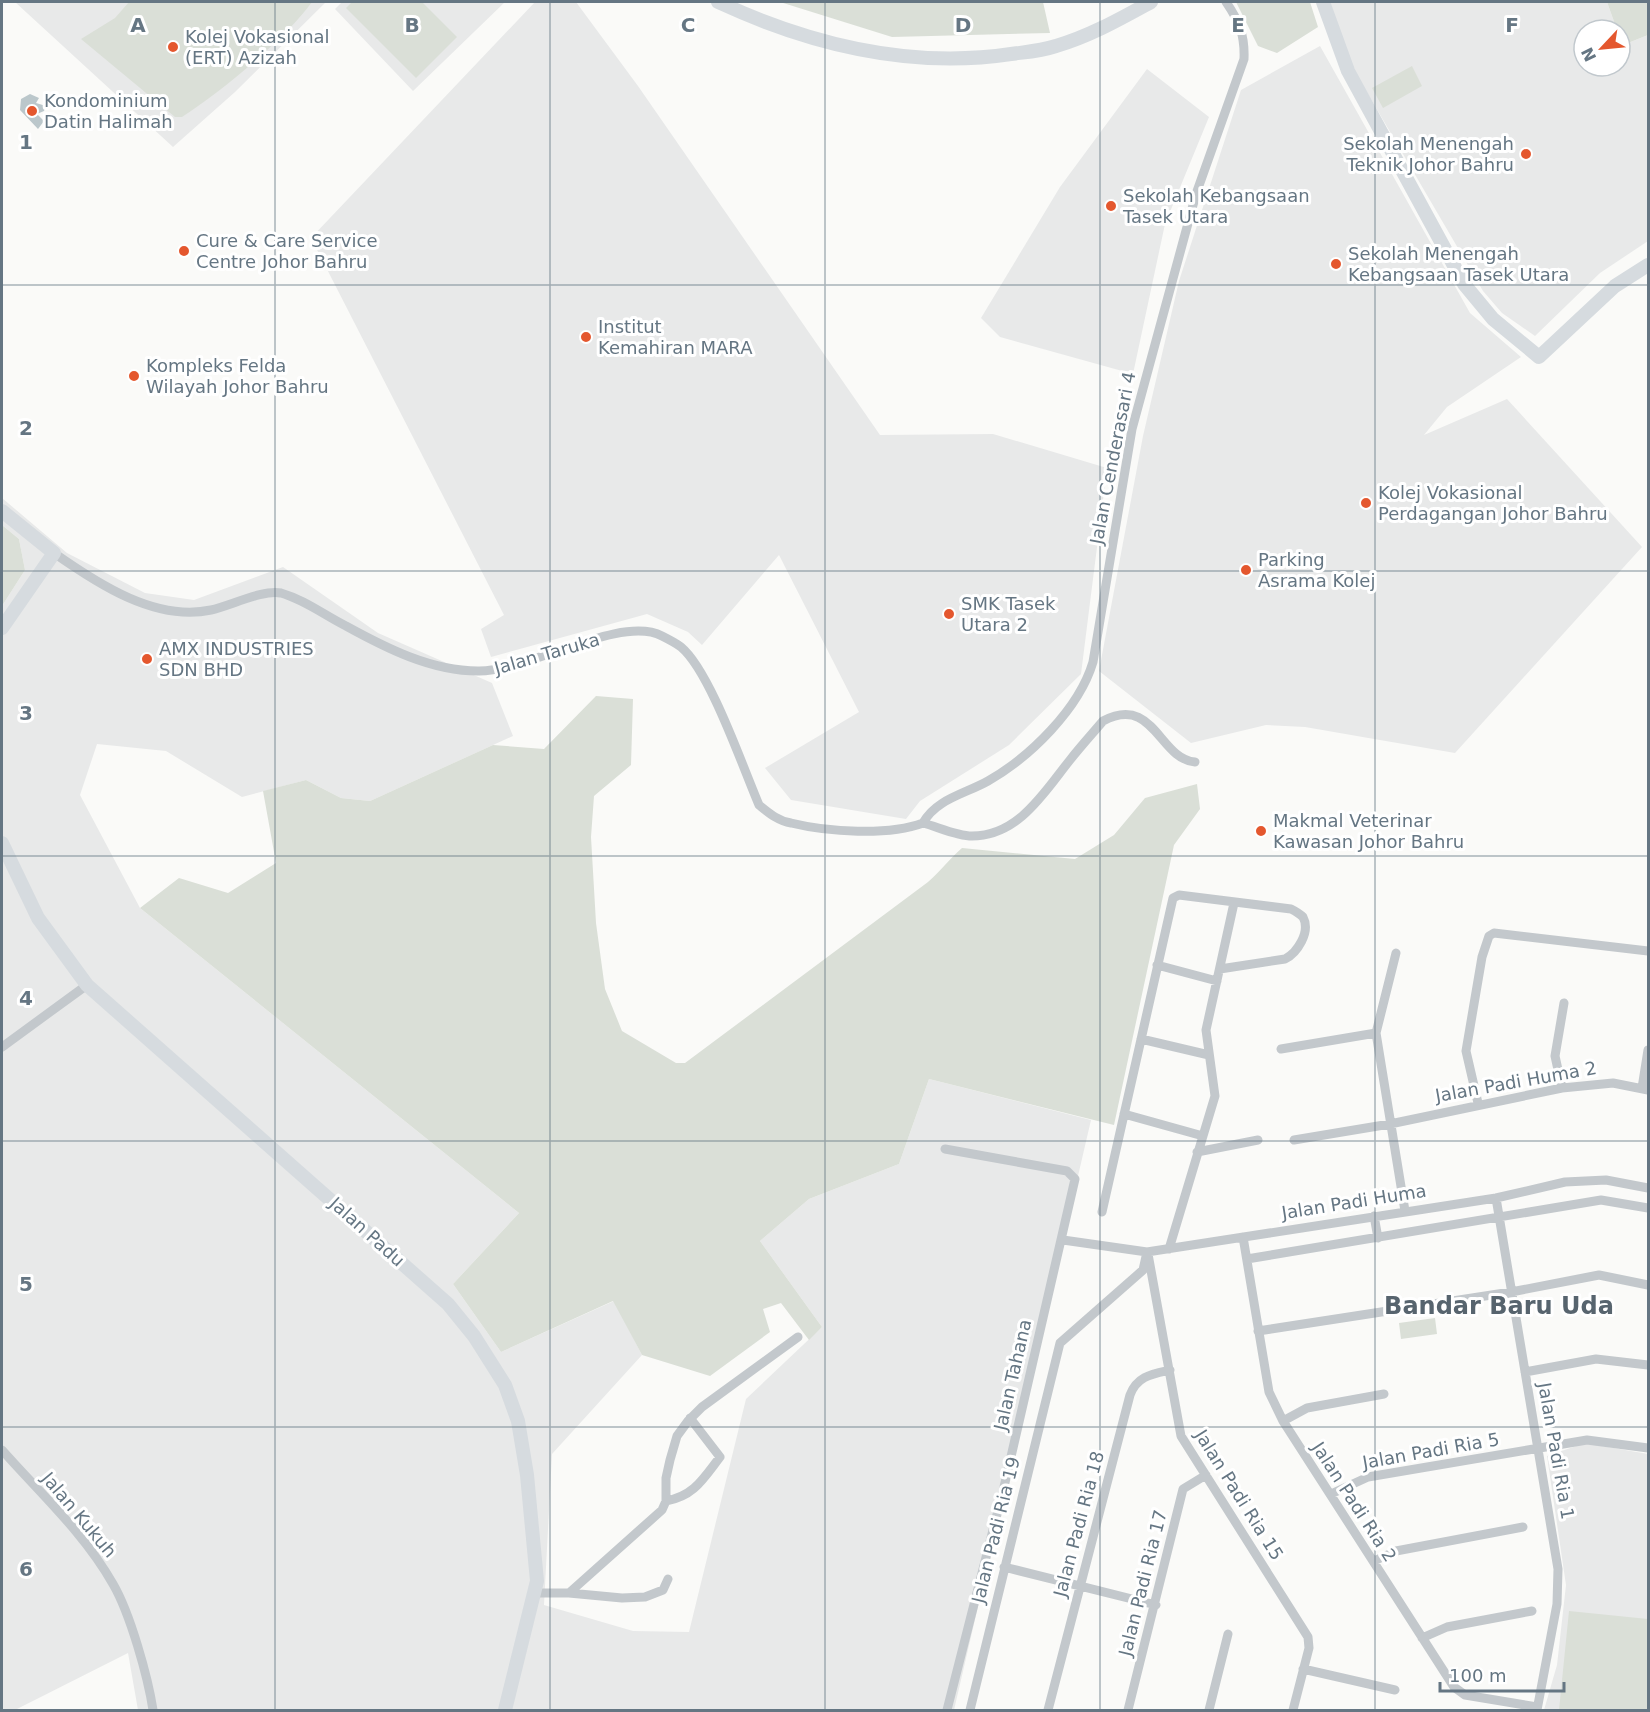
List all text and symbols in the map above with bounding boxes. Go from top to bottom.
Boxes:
text: A [130,13,146,37]
text: B [404,13,420,37]
text: C [681,13,695,37]
text: D [955,13,971,37]
text: E [1231,13,1245,37]
text: F [1505,13,1519,37]
north arrow [1572,18,1632,78]
place label: Kolej Vokasional (ERT) Azizah [185,26,330,68]
marker: Kolej Vokasional (ERT) Azizah [166,40,180,54]
text: N [1577,44,1600,65]
place label: Kondominium Datin Halimah [44,90,173,132]
marker: Kondominium Datin Halimah [25,104,39,118]
text: 1 [19,130,33,154]
place label: Sekolah Menengah Teknik Johor Bahru [1343,133,1514,175]
marker: Sekolah Menengah Teknik Johor Bahru [1519,147,1533,161]
place label: Sekolah Kebangsaan Tasek Utara [1122,185,1310,227]
marker: Sekolah Kebangsaan Tasek Utara [1104,199,1118,213]
place label: Cure & Care Service Centre Johor Bahru [196,230,377,272]
place label: Sekolah Menengah Kebangsaan Tasek Utara [1348,243,1569,285]
marker: Cure & Care Service Centre Johor Bahru [177,244,191,258]
marker: Sekolah Menengah Kebangsaan Tasek Utara [1329,257,1343,271]
place label: Institut Kemahiran MARA [598,316,753,358]
marker: Institut Kemahiran MARA [579,330,593,344]
place label: Kompleks Felda Wilayah Johor Bahru [146,355,329,397]
marker: Kompleks Felda Wilayah Johor Bahru [127,369,141,383]
street label: Jalan Cenderasari 4 [1085,370,1140,547]
text: 2 [19,416,33,440]
place label: Kolej Vokasional Perdagangan Johor Bahru [1378,482,1608,524]
marker: Kolej Vokasional Perdagangan Johor Bahru [1359,496,1373,510]
place label: Parking Asrama Kolej [1258,549,1375,591]
marker: Parking Asrama Kolej [1239,563,1253,577]
place label: SMK Tasek Utara 2 [961,593,1056,635]
marker: SMK Tasek Utara 2 [942,607,956,621]
street label: Jalan Taruka [491,628,602,679]
place label: AMX INDUSTRIES SDN BHD [159,638,314,680]
marker: AMX INDUSTRIES SDN BHD [140,652,154,666]
text: 3 [19,701,33,725]
place label: Makmal Veterinar Kawasan Johor Bahru [1273,810,1464,852]
marker: Makmal Veterinar Kawasan Johor Bahru [1254,824,1268,838]
text: 4 [19,986,33,1010]
street label: Jalan Padi Huma 2 [1433,1057,1598,1106]
street label: Jalan Padi Huma [1279,1180,1428,1223]
street label: Jalan Padu [325,1192,409,1271]
text: 5 [19,1272,33,1296]
district label: Bandar Baru Uda [1384,1292,1614,1320]
street label: Jalan Tahana [989,1317,1036,1433]
street label: Jalan Padi Ria 1 [1534,1380,1579,1521]
street label: Jalan Padi Ria 15 [1190,1425,1288,1564]
street label: Jalan Padi Ria 5 [1360,1428,1501,1473]
street label: Jalan Padi Ria 2 [1307,1437,1401,1565]
street label: Jalan Padi Ria 18 [1049,1449,1108,1600]
street label: Jalan Padi Ria 19 [967,1455,1024,1606]
street label: Jalan Kukuh [37,1467,121,1561]
street label: Jalan Padi Ria 17 [1114,1508,1171,1659]
text: 6 [19,1557,33,1581]
scale bar [1440,1655,1564,1693]
text: 100 m [1449,1665,1507,1686]

